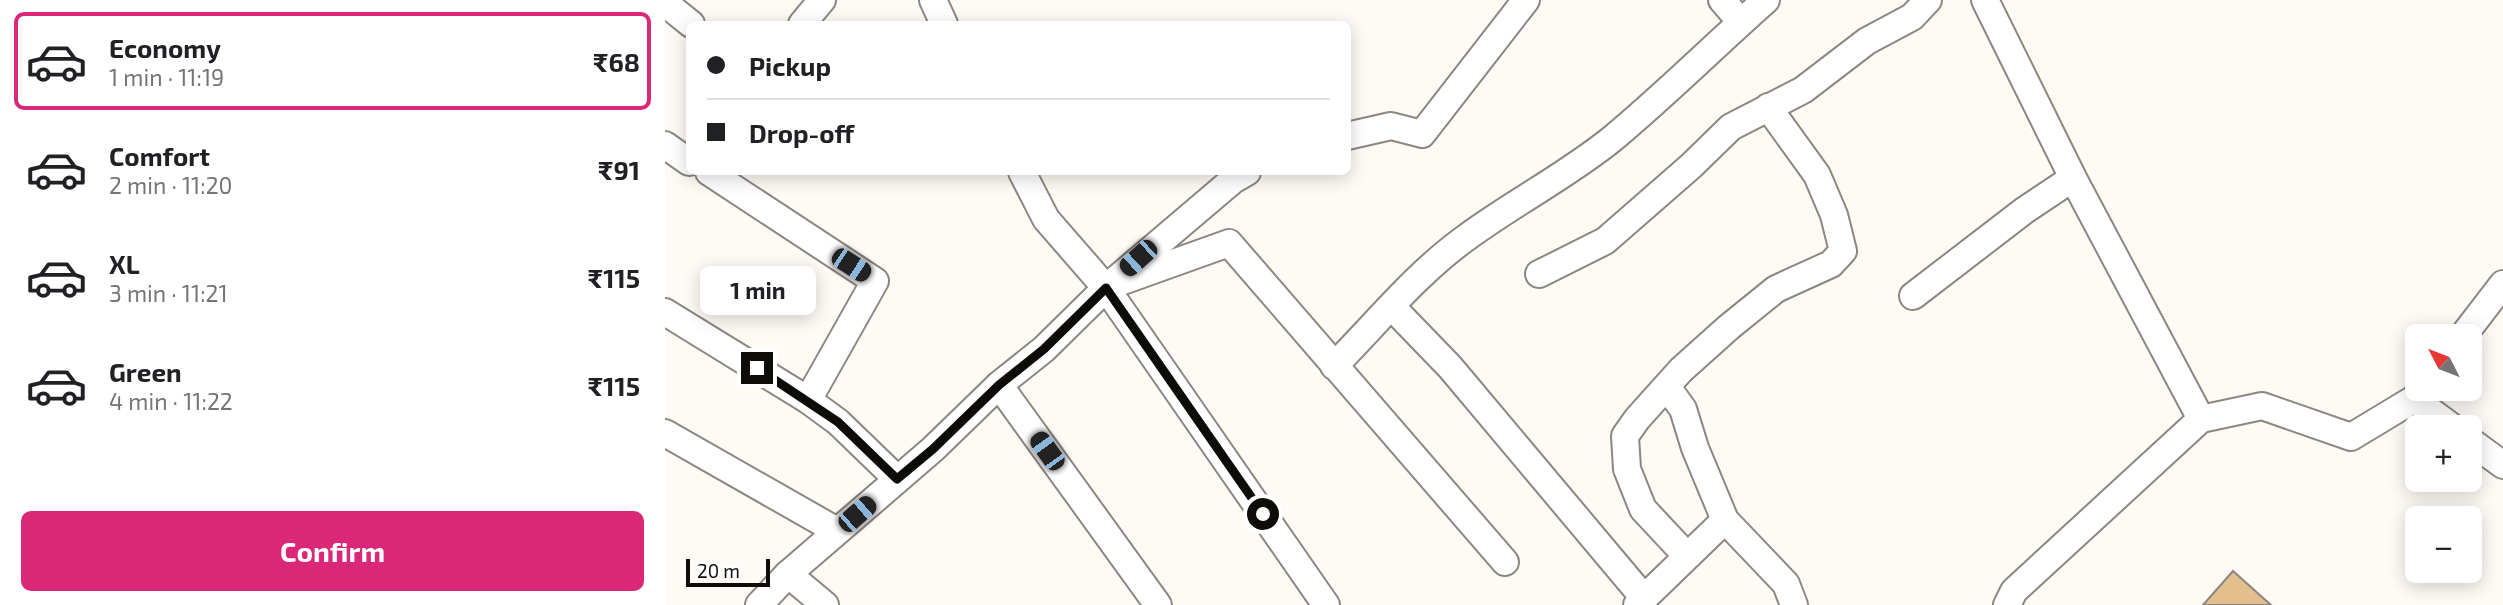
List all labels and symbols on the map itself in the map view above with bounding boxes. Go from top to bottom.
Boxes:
car [1116,236,1161,280]
car [828,245,875,285]
callout: 1 min [699,266,815,316]
north arrow [2405,324,2481,401]
route end [741,352,773,384]
car [1027,428,1068,474]
car [835,492,880,536]
route start [1247,498,1279,530]
scale bar [686,556,770,588]

